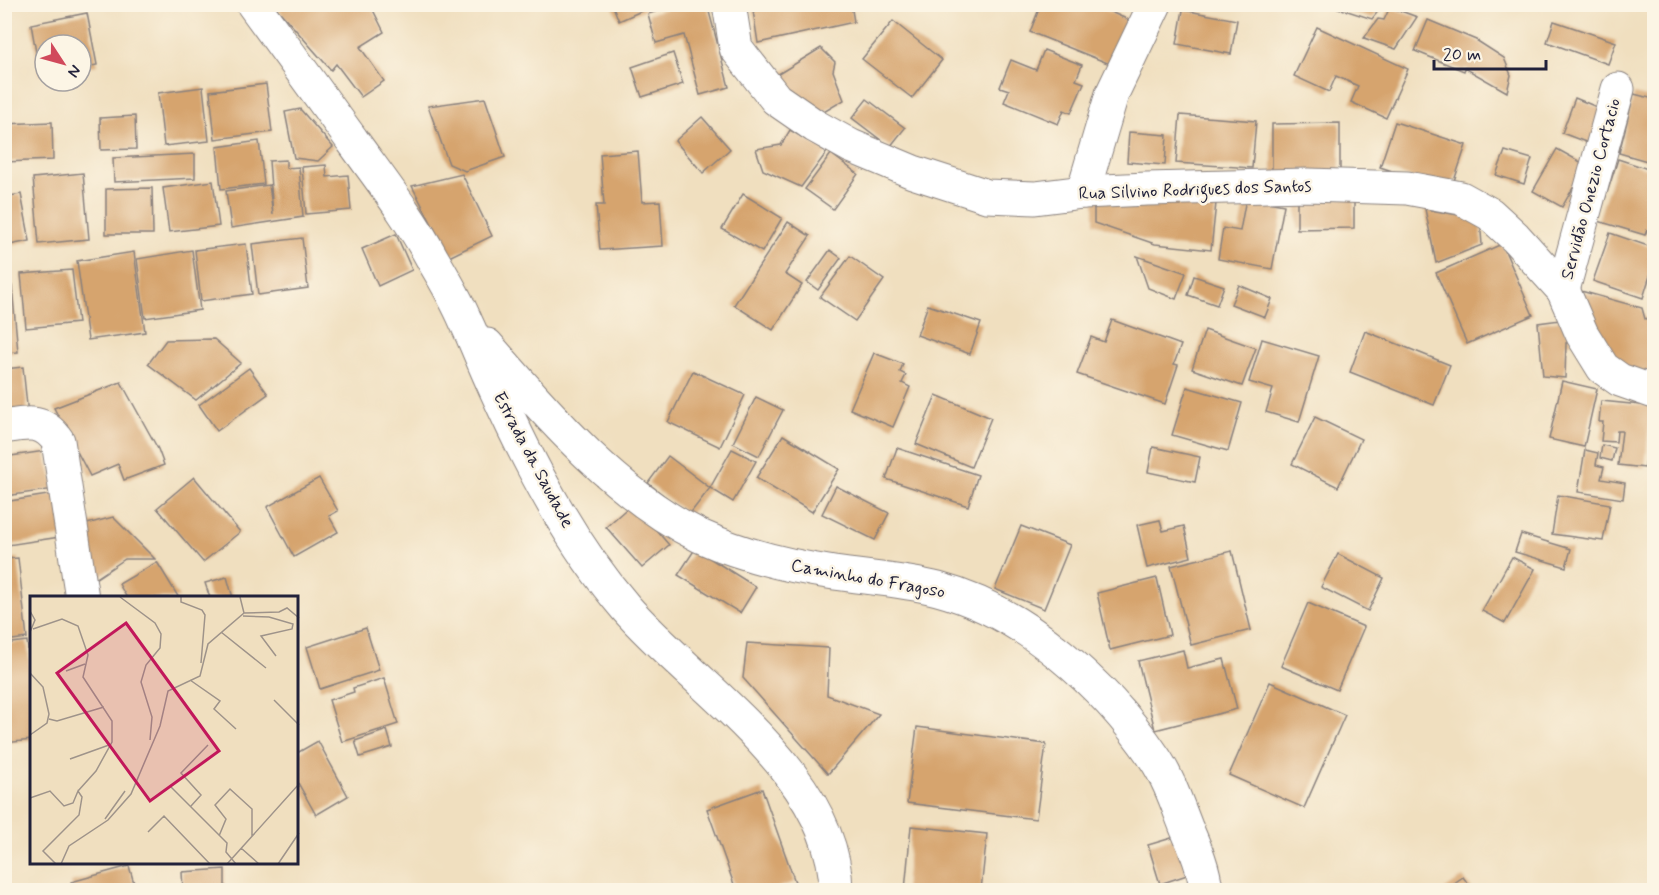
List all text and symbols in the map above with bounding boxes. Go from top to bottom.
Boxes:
north arrow [33,33,93,93]
scale bar [1434,33,1546,71]
text: 20 m [1443,43,1481,67]
text: N [62,60,86,81]
street label: Servidão Onezio Cortacio [1555,96,1627,282]
street label: Rua Silvino Rodrigues dos Santos [1078,174,1312,208]
street label: Estrada da Saudade [487,388,579,532]
street label: Caminho do Fragoso [789,554,947,604]
inset map [30,596,298,865]

